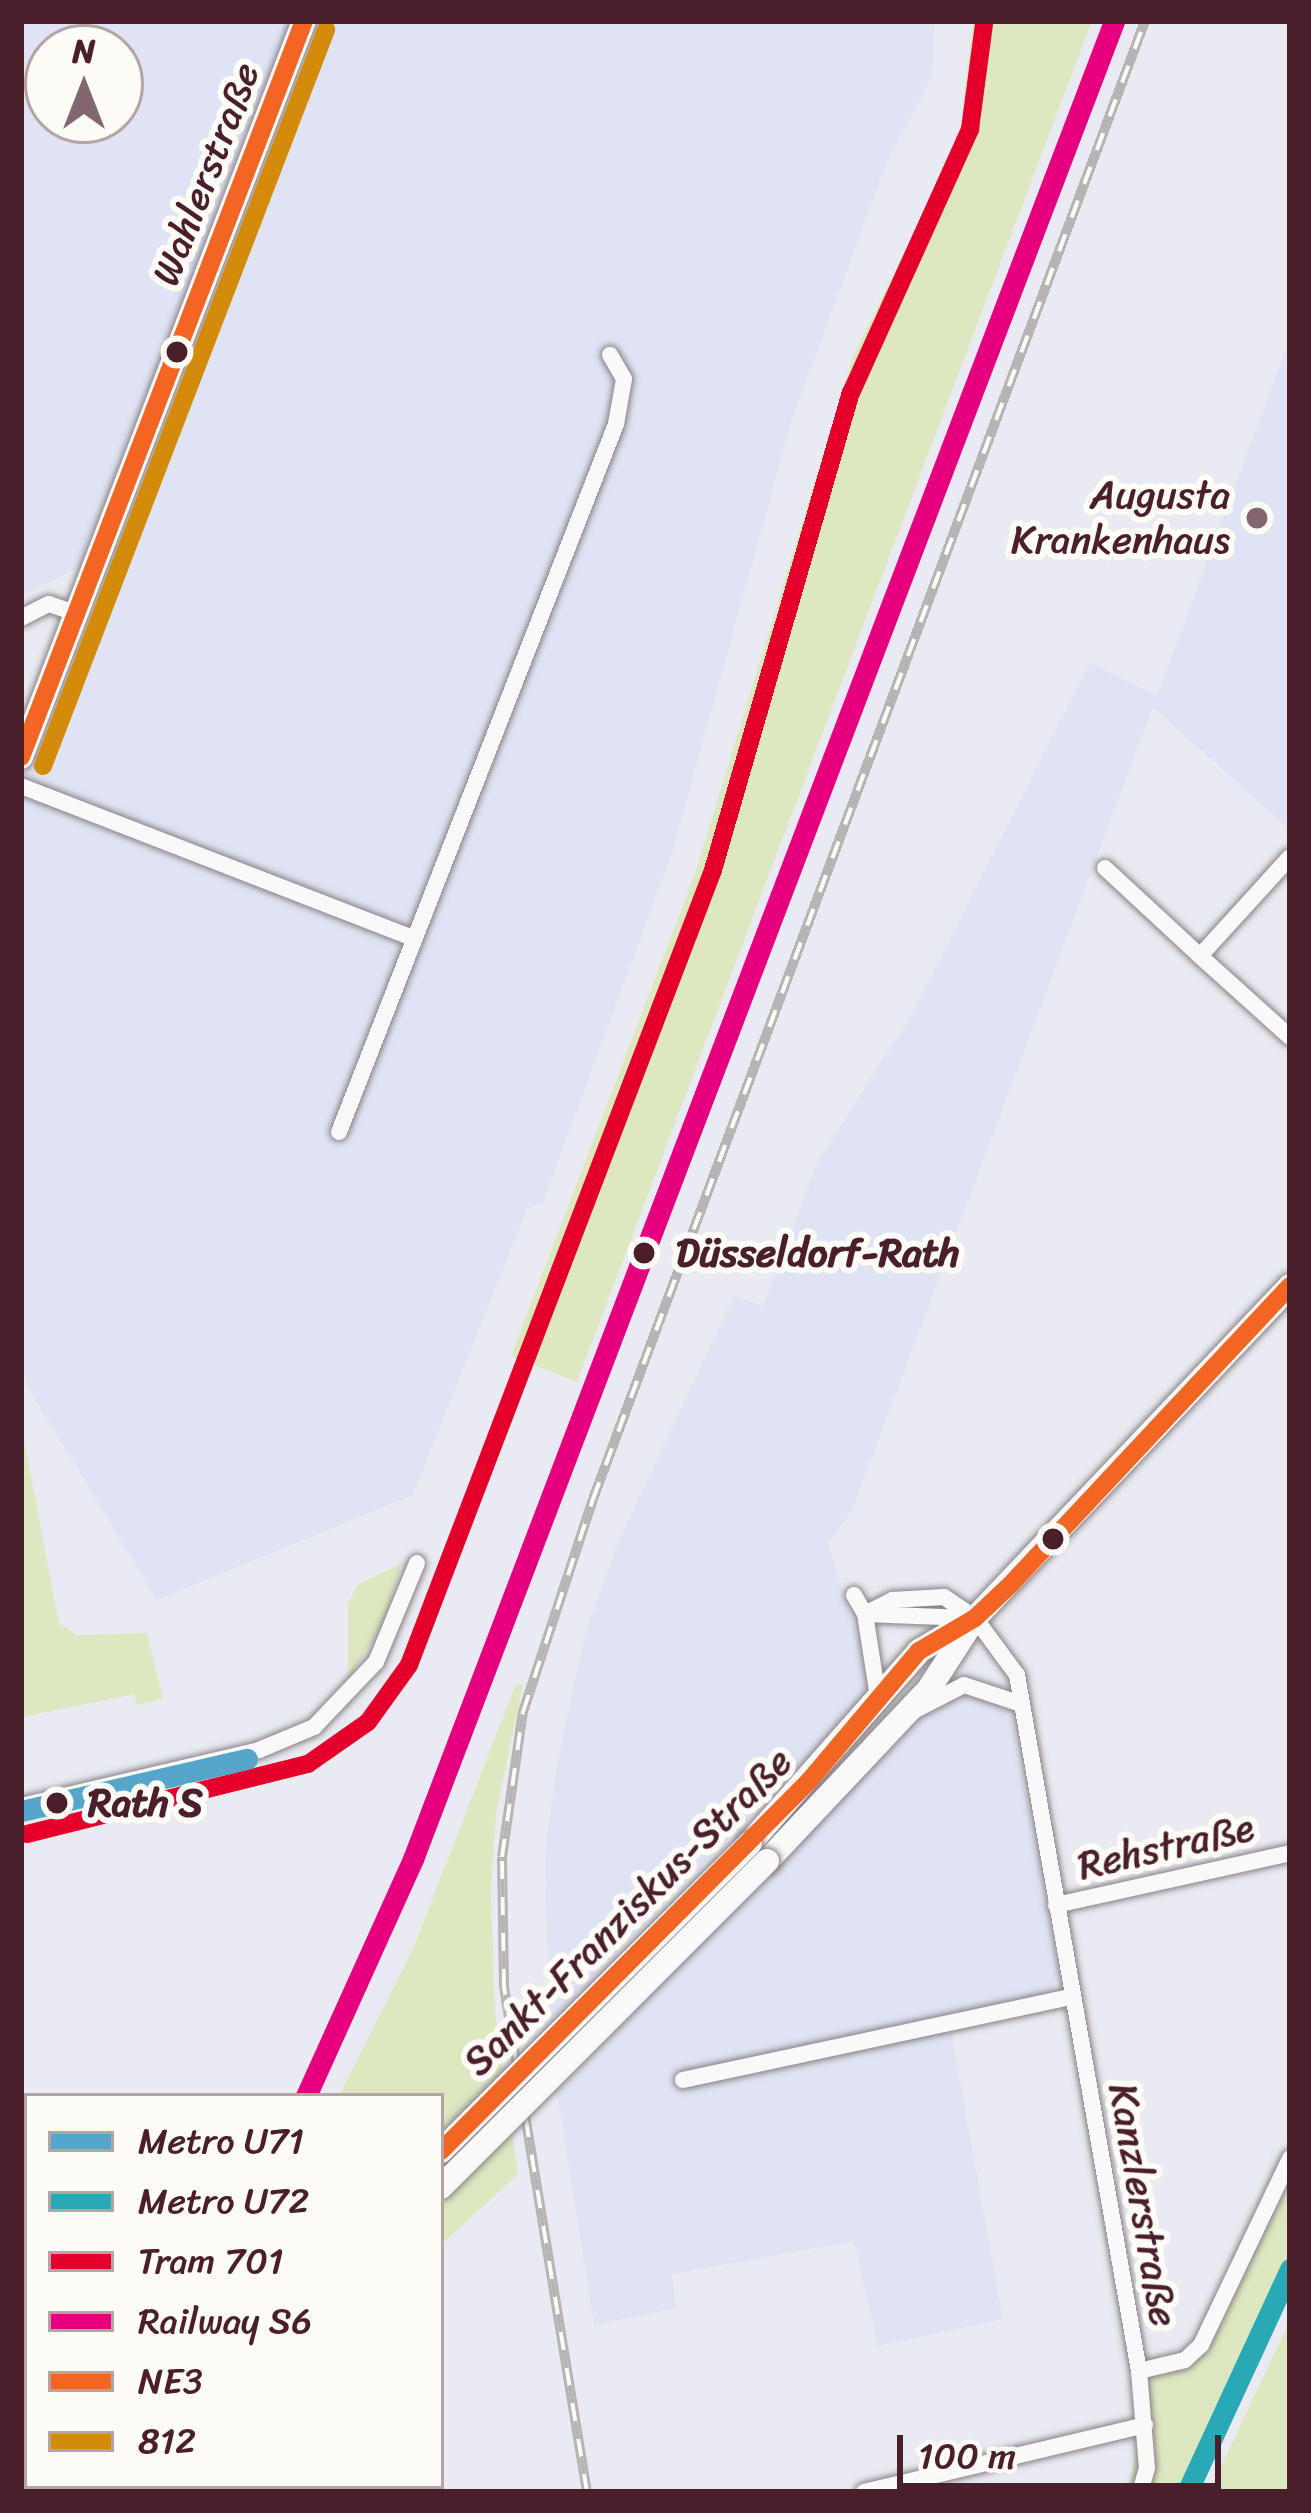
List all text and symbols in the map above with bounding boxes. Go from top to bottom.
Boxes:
text: N [73,22,95,80]
north arrow [24,24,144,144]
street label: Wahlerstraße [142,56,270,292]
unlabelled marker [166,341,188,363]
place label: Augusta Krankenhaus [1011,473,1230,564]
marker: Augusta Krankenhaus [1241,502,1273,534]
place label: Düsseldorf-Rath [676,1230,959,1276]
marker: Düsseldorf-Rath [623,1232,665,1274]
unlabelled marker [1042,1528,1064,1550]
street label: Sankt-Franziskus-Straße [454,1738,802,2086]
place label: Rath S [88,1780,203,1826]
marker: Rath S [36,1782,78,1824]
street label: Rehstraße [1073,1804,1259,1890]
street label: Kanzlerstraße [1099,2080,1187,2330]
legend [24,2093,444,2489]
text: Metro U71 [138,2109,304,2173]
text: Metro U72 [138,2169,309,2233]
text: Tram 701 [138,2229,283,2293]
text: Railway S6 [138,2289,312,2353]
text: NE3 [138,2349,203,2413]
text: 812 [138,2409,196,2473]
scale bar [903,2411,1227,2485]
text: 100 m [918,2424,1016,2488]

